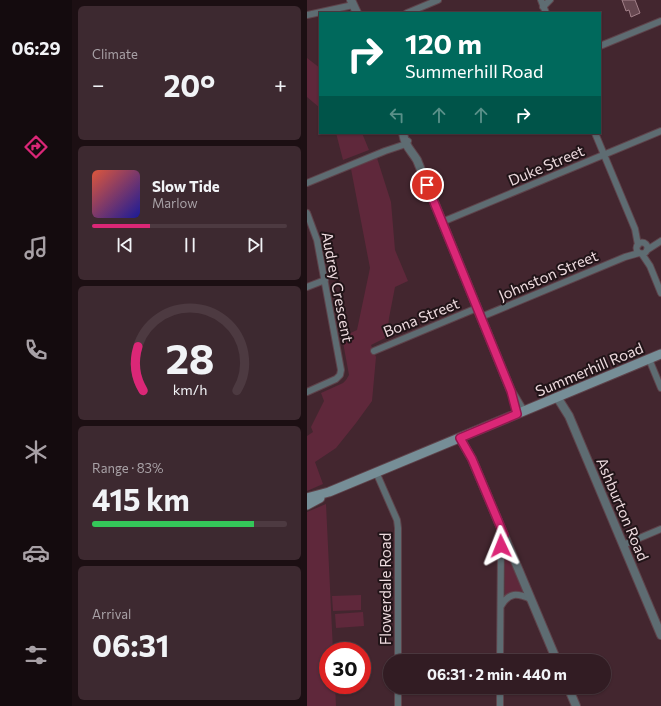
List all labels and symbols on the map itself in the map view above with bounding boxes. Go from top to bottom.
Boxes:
street label: Duke Street [505,141,587,189]
pin [410,168,444,202]
street label: Audrey Crescent [318,230,358,344]
street label: Johnston Street [496,246,600,304]
street label: Bona Street [380,294,462,340]
street label: Summerhill Road [532,338,646,400]
street label: Ashburton Road [593,455,653,563]
position arrow [480,525,522,567]
street label: Flowerdale Road [376,533,394,645]
speed limit sign: 30 [319,642,371,694]

